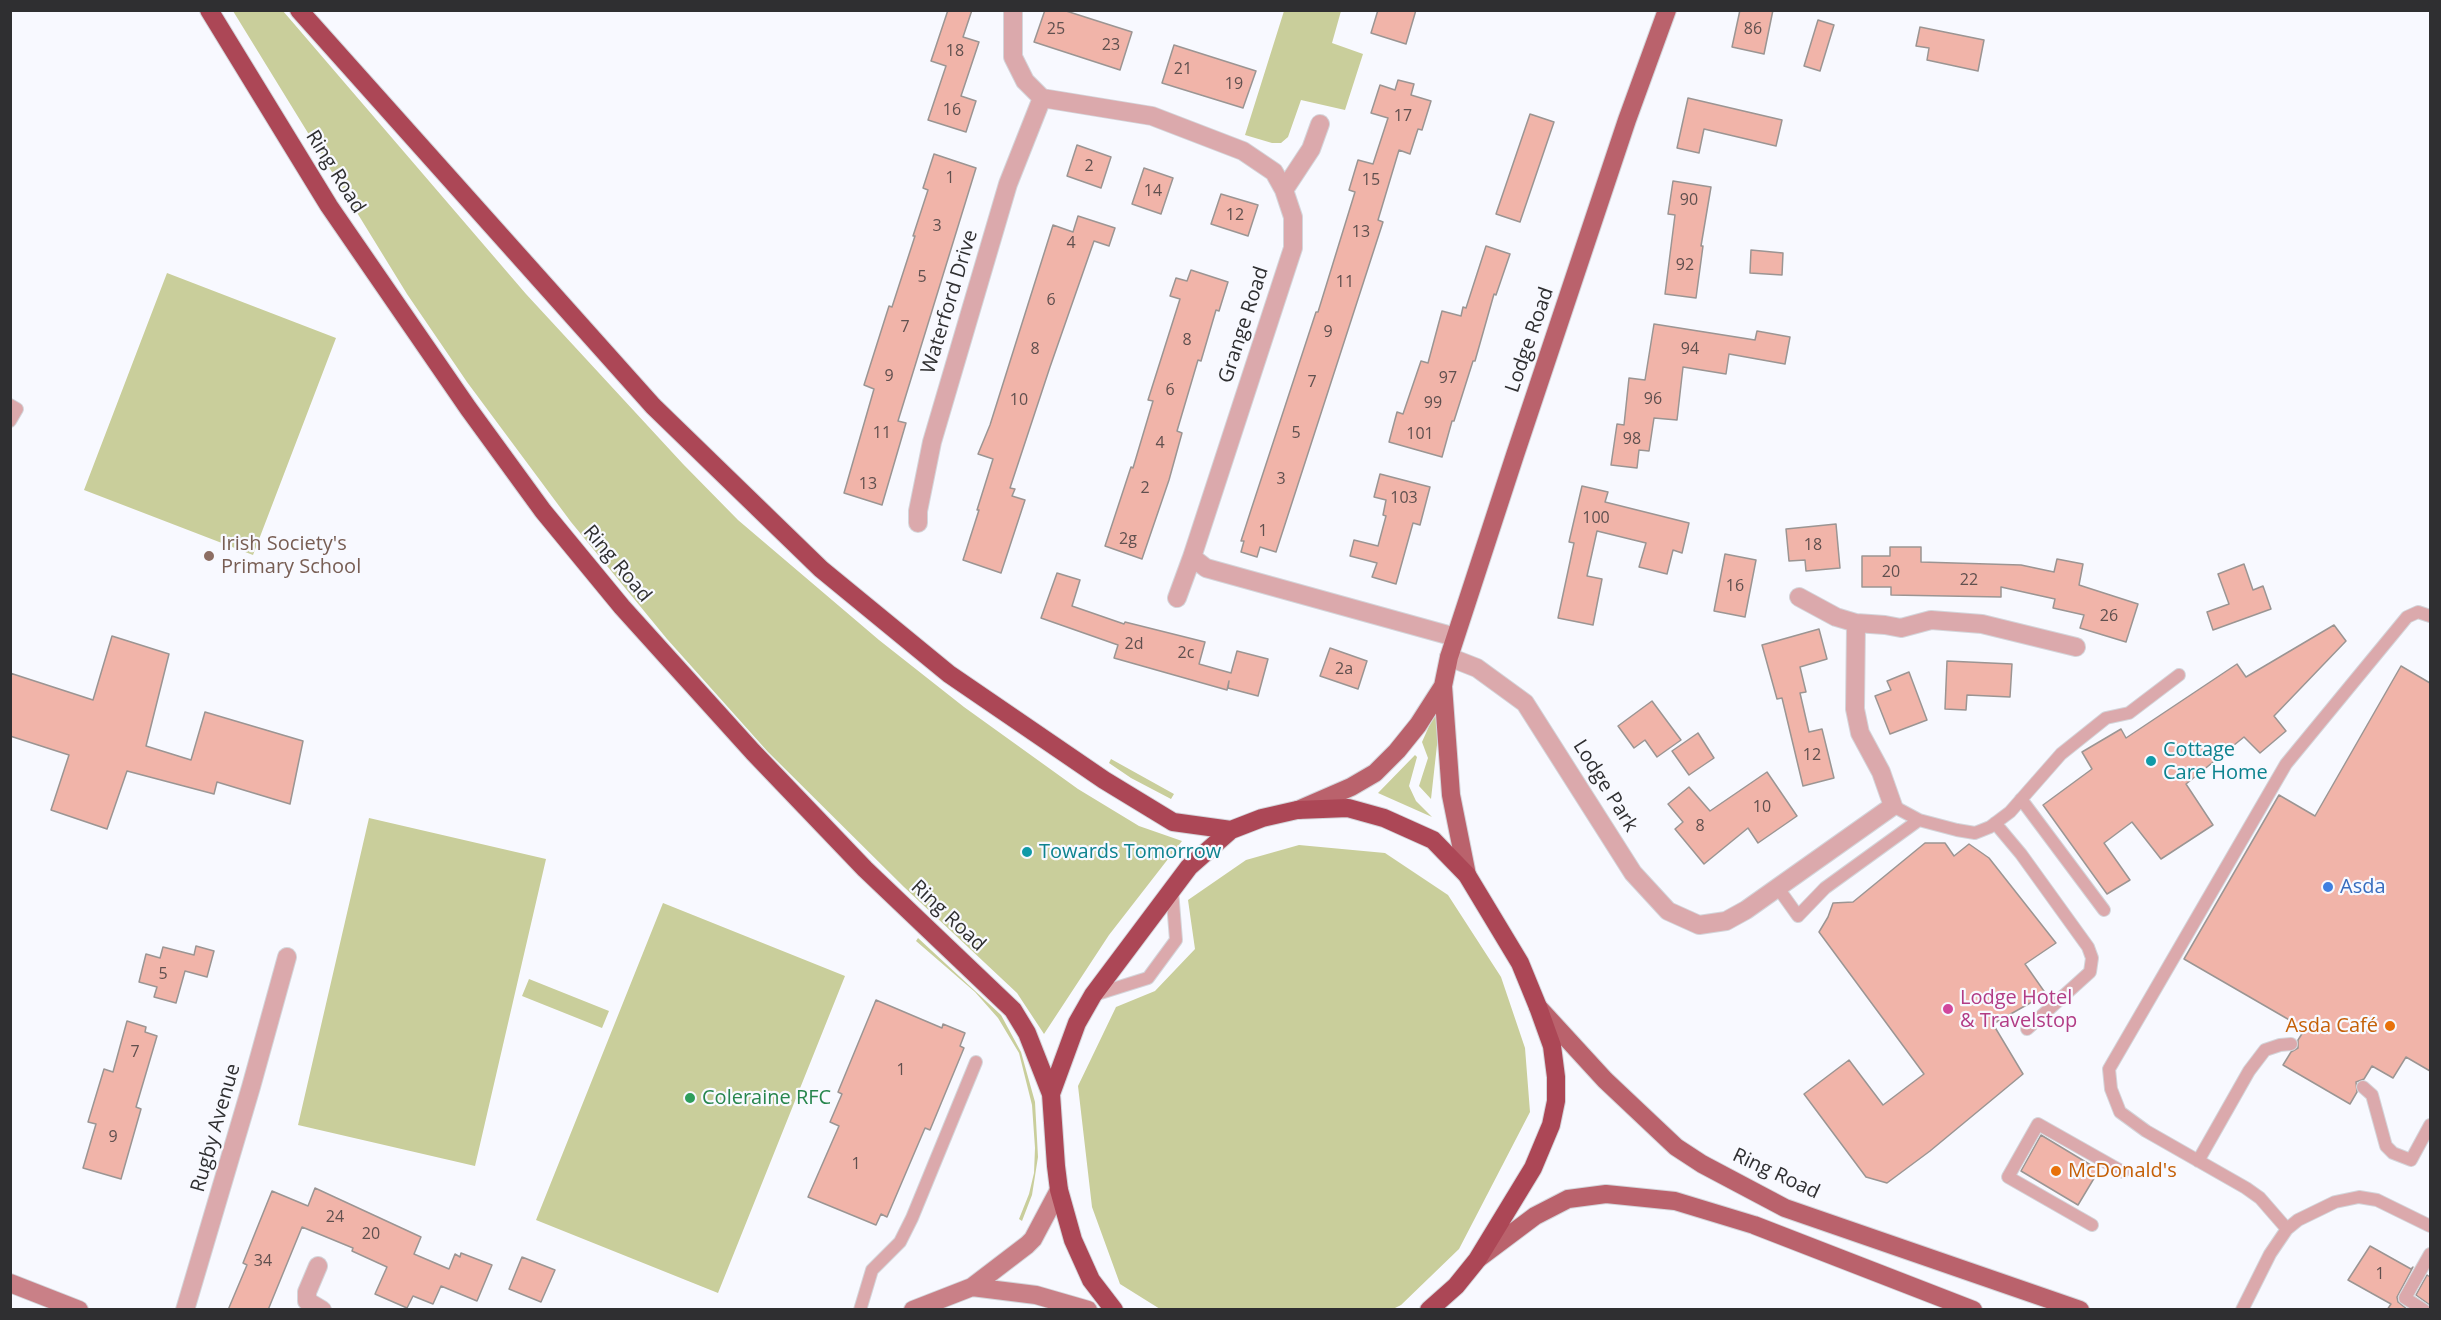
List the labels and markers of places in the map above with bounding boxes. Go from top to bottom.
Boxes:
place label: Irish Society's Primary School [221,532,361,579]
marker: Irish Society's Primary School [202,549,216,563]
place label: Cottage Care Home [2163,738,2268,785]
marker: Cottage Care Home [2144,754,2158,768]
place label: Towards Tomorrow [1039,840,1221,864]
marker: Towards Tomorrow [1020,845,1034,859]
place label: Asda [2340,875,2386,899]
marker: Asda [2321,880,2335,894]
place label: Lodge Hotel & Travelstop [1960,986,2077,1033]
marker: Lodge Hotel & Travelstop [1941,1002,1955,1016]
place label: Asda Café [2286,1014,2378,1038]
marker: Asda Café [2383,1019,2397,1033]
place label: Coleraine RFC [702,1086,831,1110]
marker: Coleraine RFC [683,1091,697,1105]
place label: McDonald's [2068,1159,2177,1183]
marker: McDonald's [2049,1164,2063,1178]

